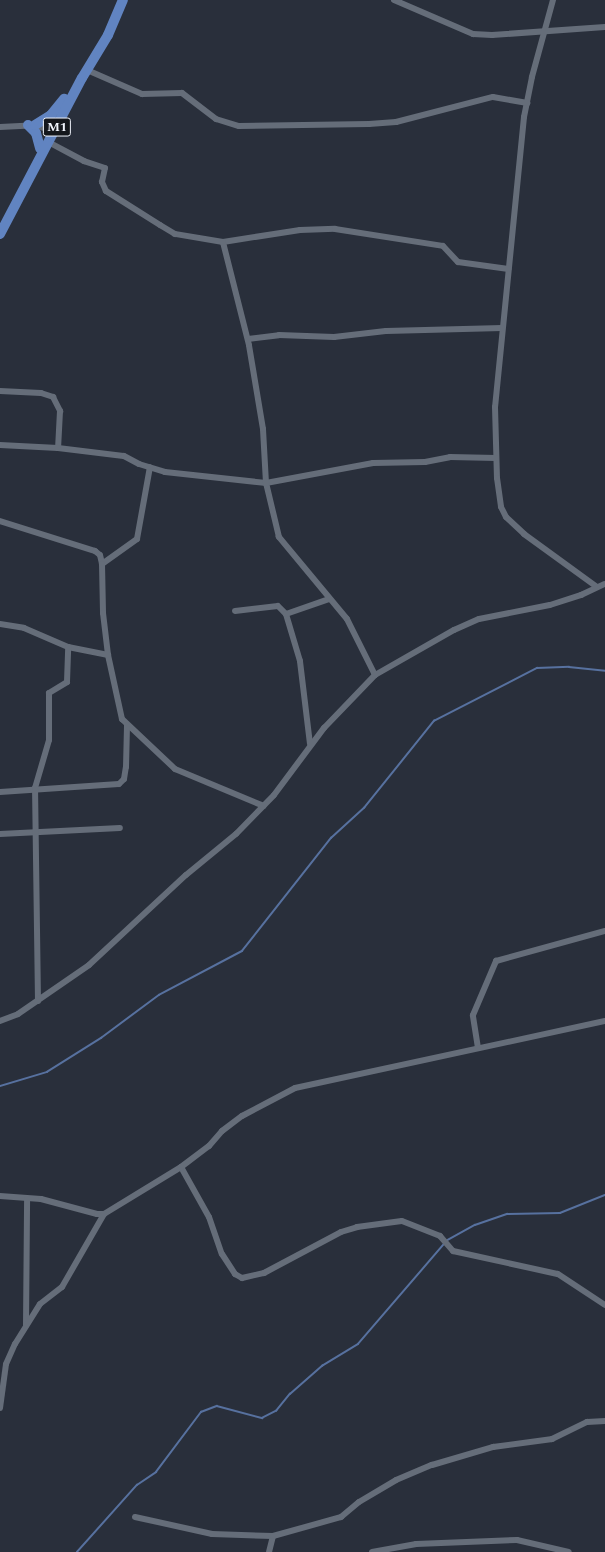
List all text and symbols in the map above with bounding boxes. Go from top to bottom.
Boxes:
road number: M1 [42,116,72,138]

